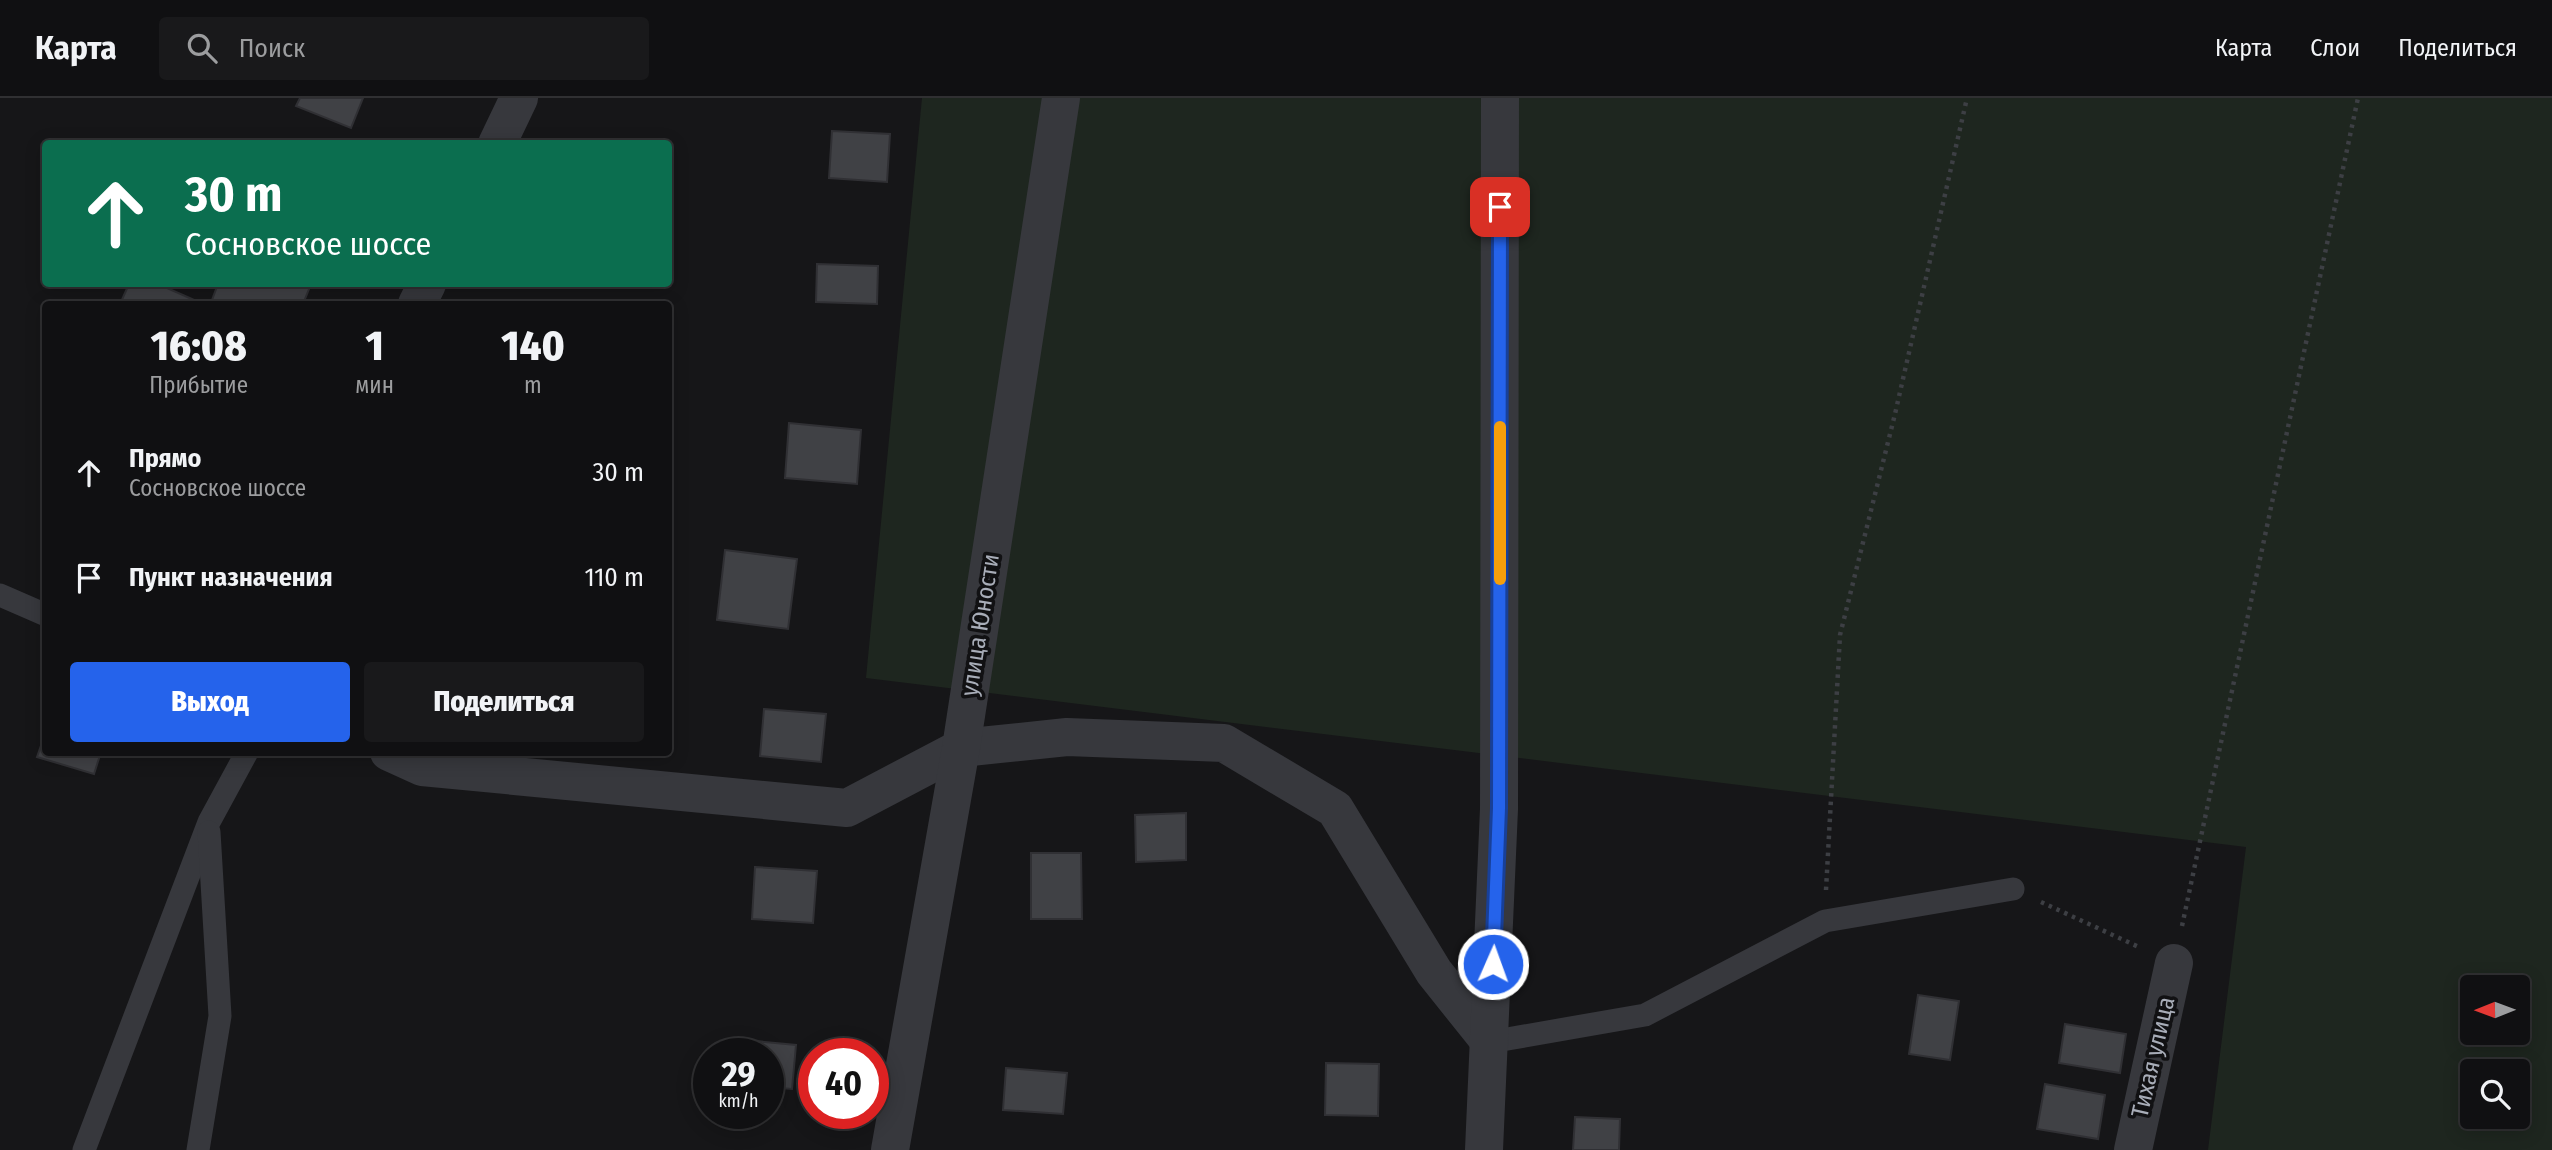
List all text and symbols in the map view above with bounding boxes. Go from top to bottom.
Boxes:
search box [159,17,649,80]
text: Карта [35,28,117,68]
icon: search [183,29,221,67]
text: Поиск [239,33,305,64]
text: Карта [2215,34,2272,62]
text: Слои [2310,34,2360,62]
text: Поделиться [2398,34,2517,62]
text: 30 m [185,165,283,224]
icon: ahead [70,168,161,259]
pin [1470,177,1530,237]
icon: arrive [1481,188,1519,226]
text: Сосновское шоссе [185,225,431,263]
text: 16:08 [151,321,247,371]
text: 1 [366,321,384,371]
text: 140 [501,321,565,371]
text: Прибытие [149,371,248,399]
text: мин [355,371,394,399]
text: m [524,371,542,399]
text: Прямо [129,443,201,474]
icon: ahead [70,454,108,492]
text: 30 m [593,457,644,488]
text: Сосновское шоссе [129,474,306,502]
street label: улица Юности [955,552,1005,698]
icon: arrive [70,559,108,597]
text: Пункт назначения [129,562,333,593]
text: 110 m [584,562,644,593]
button: Выход [70,662,350,742]
button: Поделиться [364,662,644,742]
position arrow [1456,927,1530,1001]
north arrow [2460,975,2530,1045]
map controls [2460,975,2530,1129]
street label: Тихая улица [2126,994,2180,1120]
speed limit sign: 40 [798,1038,889,1129]
text: 29 [721,1053,756,1095]
button: search [2460,1059,2530,1129]
text: km/h [718,1090,759,1112]

